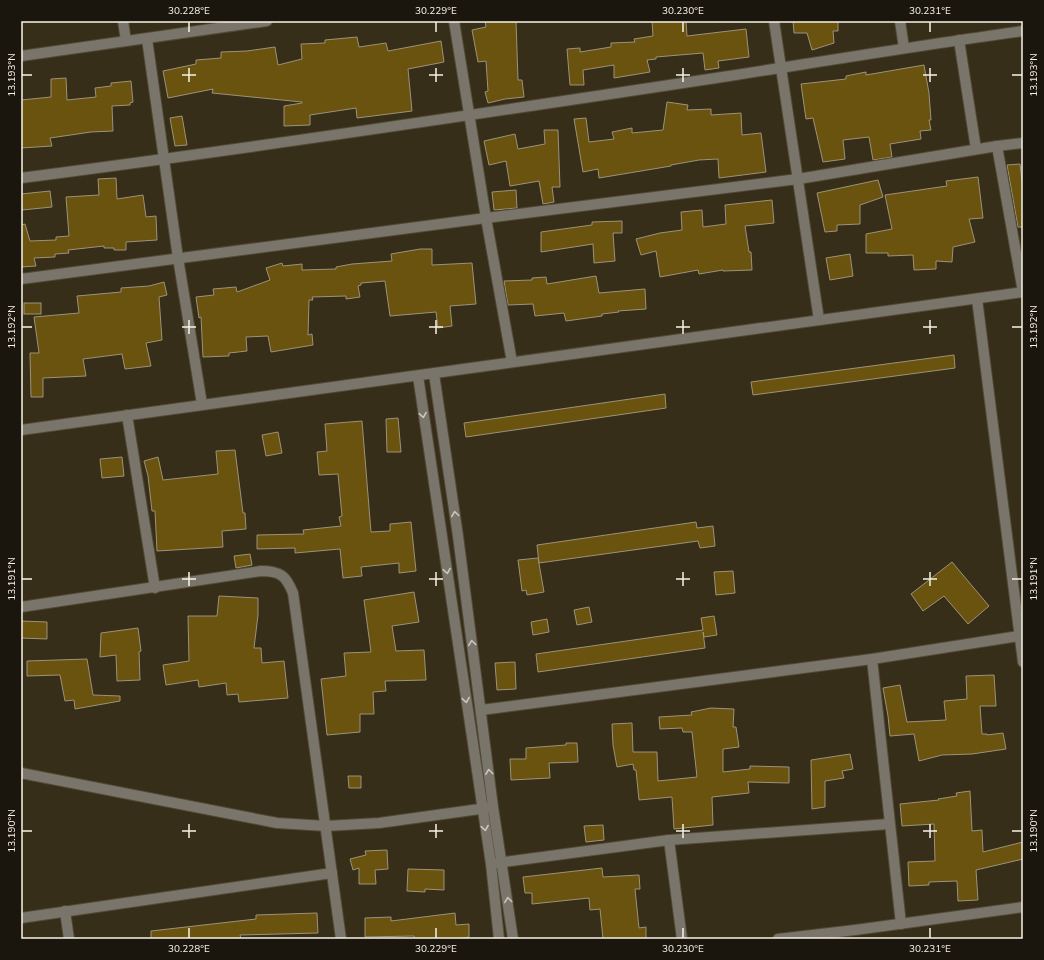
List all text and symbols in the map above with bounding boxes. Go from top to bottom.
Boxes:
text: 30.228°E [168,4,210,18]
text: 30.229°E [415,4,457,18]
text: 30.230°E [662,4,704,18]
text: 30.231°E [909,4,951,18]
text: 13.193°N [5,53,19,97]
text: 13.193°N [1027,53,1041,97]
text: 13.192°N [5,305,19,349]
text: 13.192°N [1027,305,1041,349]
one-way arrow [418,412,427,418]
one-way arrow [451,511,460,517]
text: 13.191°N [5,557,19,601]
text: 13.191°N [1027,557,1041,601]
one-way arrow [442,568,451,574]
one-way arrow [468,640,477,646]
one-way arrow [461,696,470,703]
one-way arrow [484,769,493,775]
text: 13.190°N [5,809,19,853]
text: 13.190°N [1027,809,1041,853]
one-way arrow [480,825,489,831]
one-way arrow [504,897,513,903]
text: 30.228°E [168,942,210,956]
text: 30.229°E [415,942,457,956]
text: 30.230°E [662,942,704,956]
text: 30.231°E [909,942,951,956]

